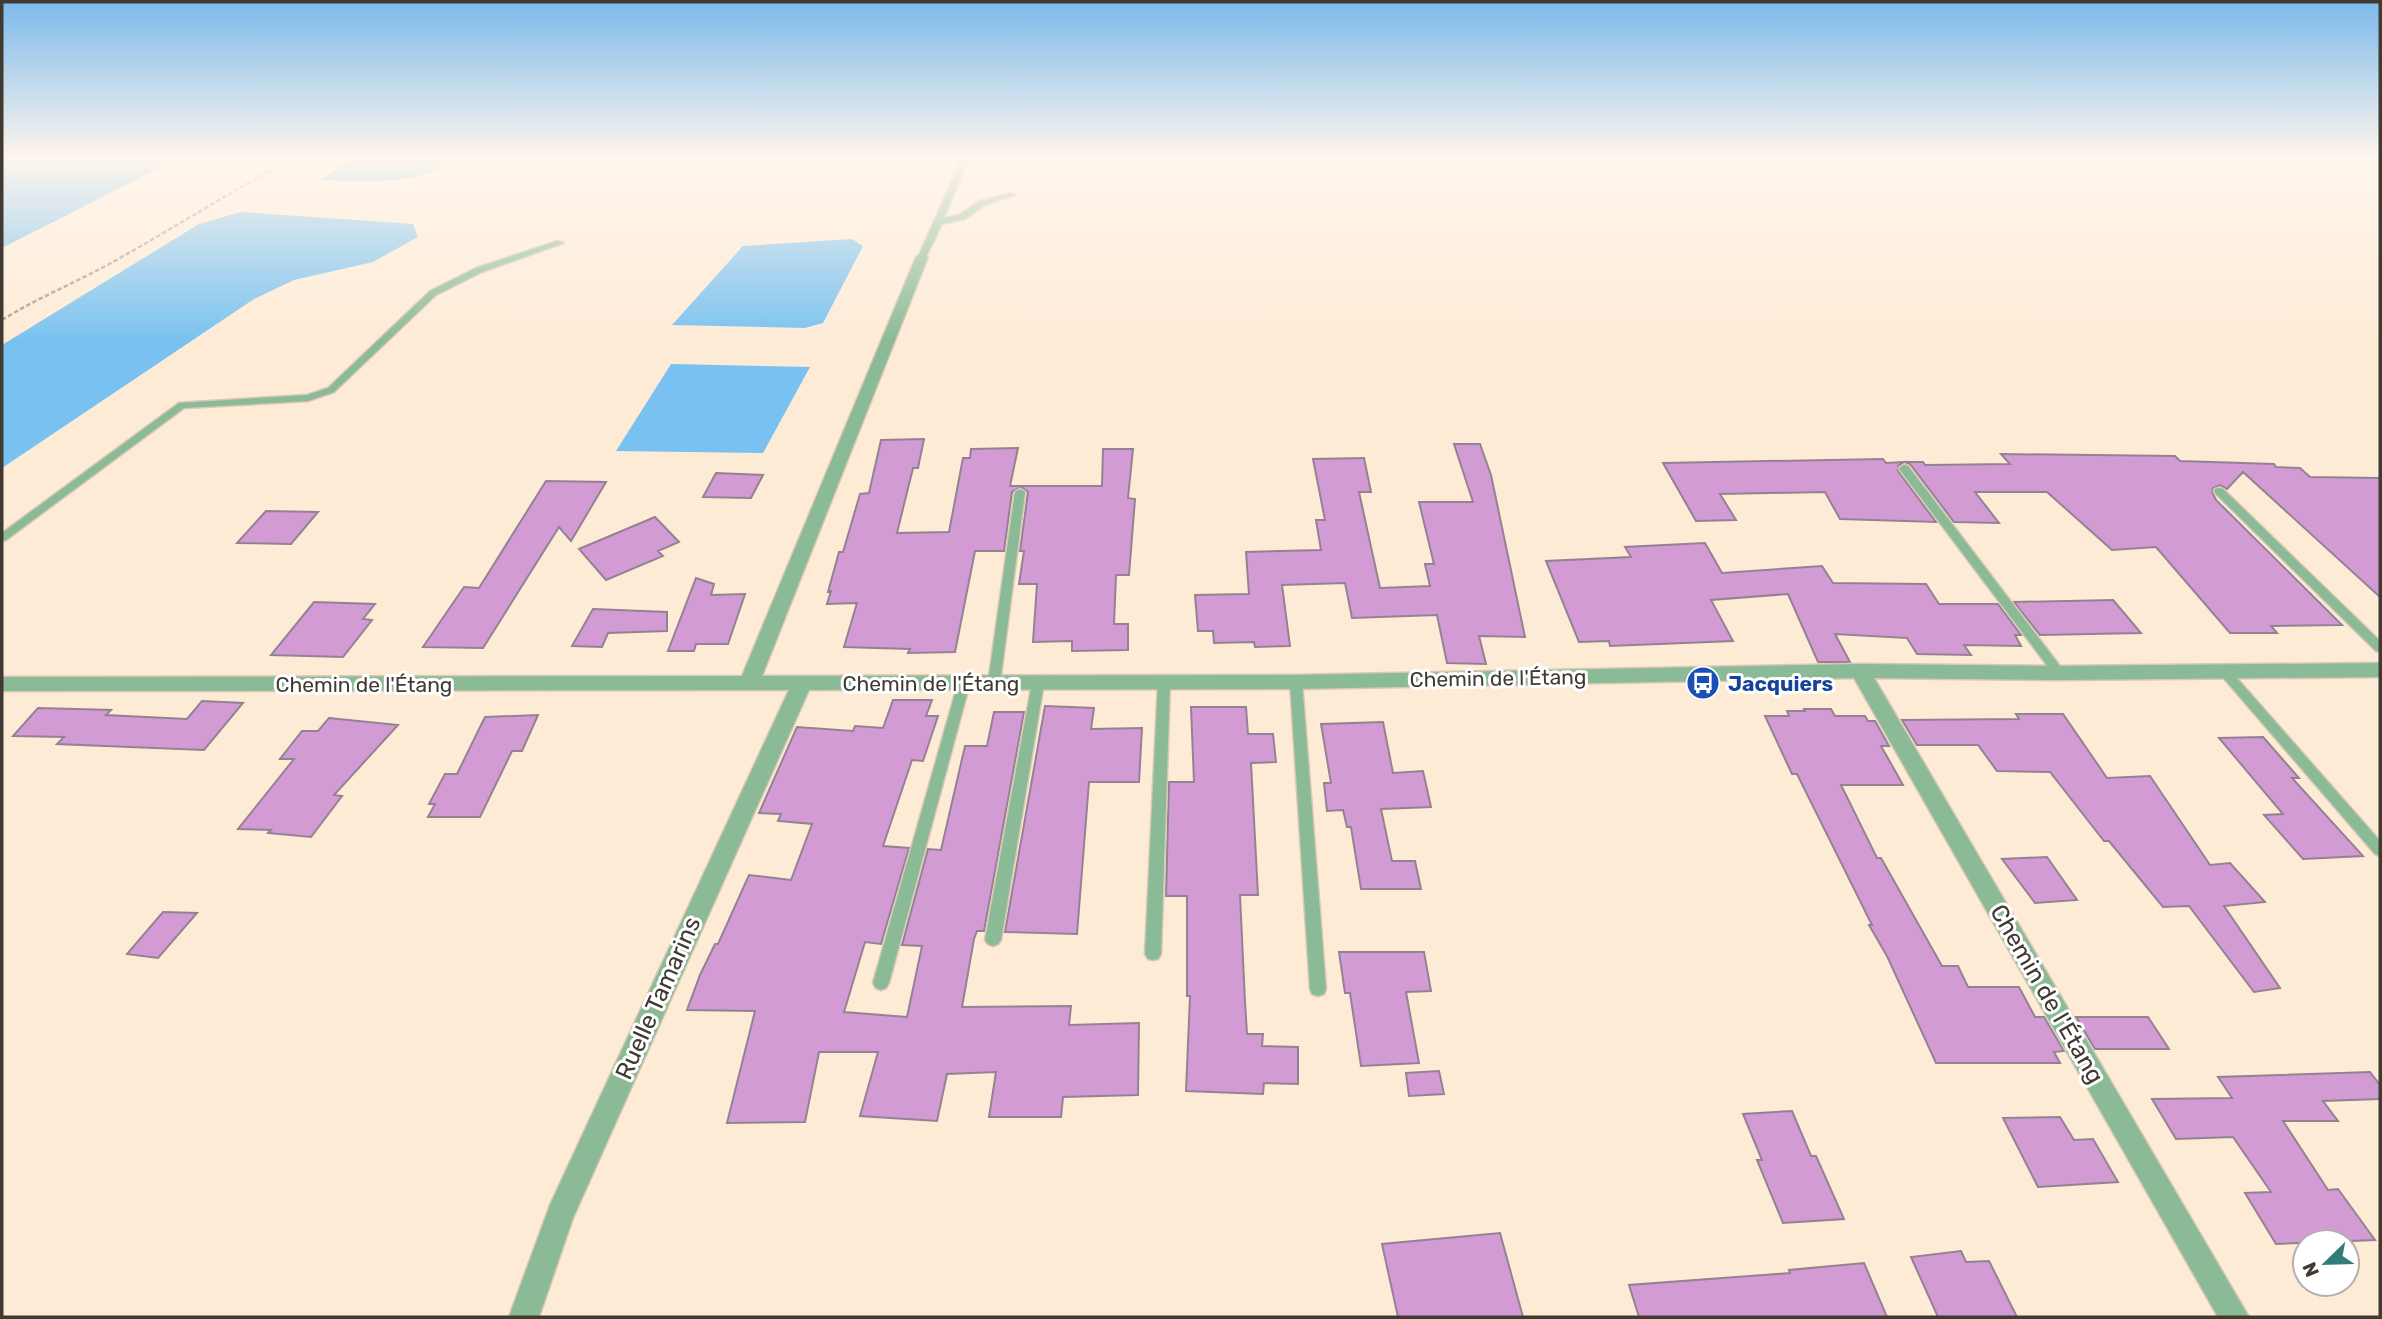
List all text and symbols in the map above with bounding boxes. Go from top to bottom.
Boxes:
street label: Chemin de l'Étang [1409,664,1587,692]
bus stop icon: Jacquiers [1684,664,1722,702]
street label: Chemin de l'Étang [843,671,1019,696]
place label: Jacquiers [1728,671,1833,696]
street label: Chemin de l'Étang [276,672,452,697]
street label: Chemin de l'Étang [1984,899,2110,1089]
street label: Ruelle Tamarins [610,912,706,1084]
north arrow [2291,1228,2361,1298]
text: N [2298,1259,2324,1280]

